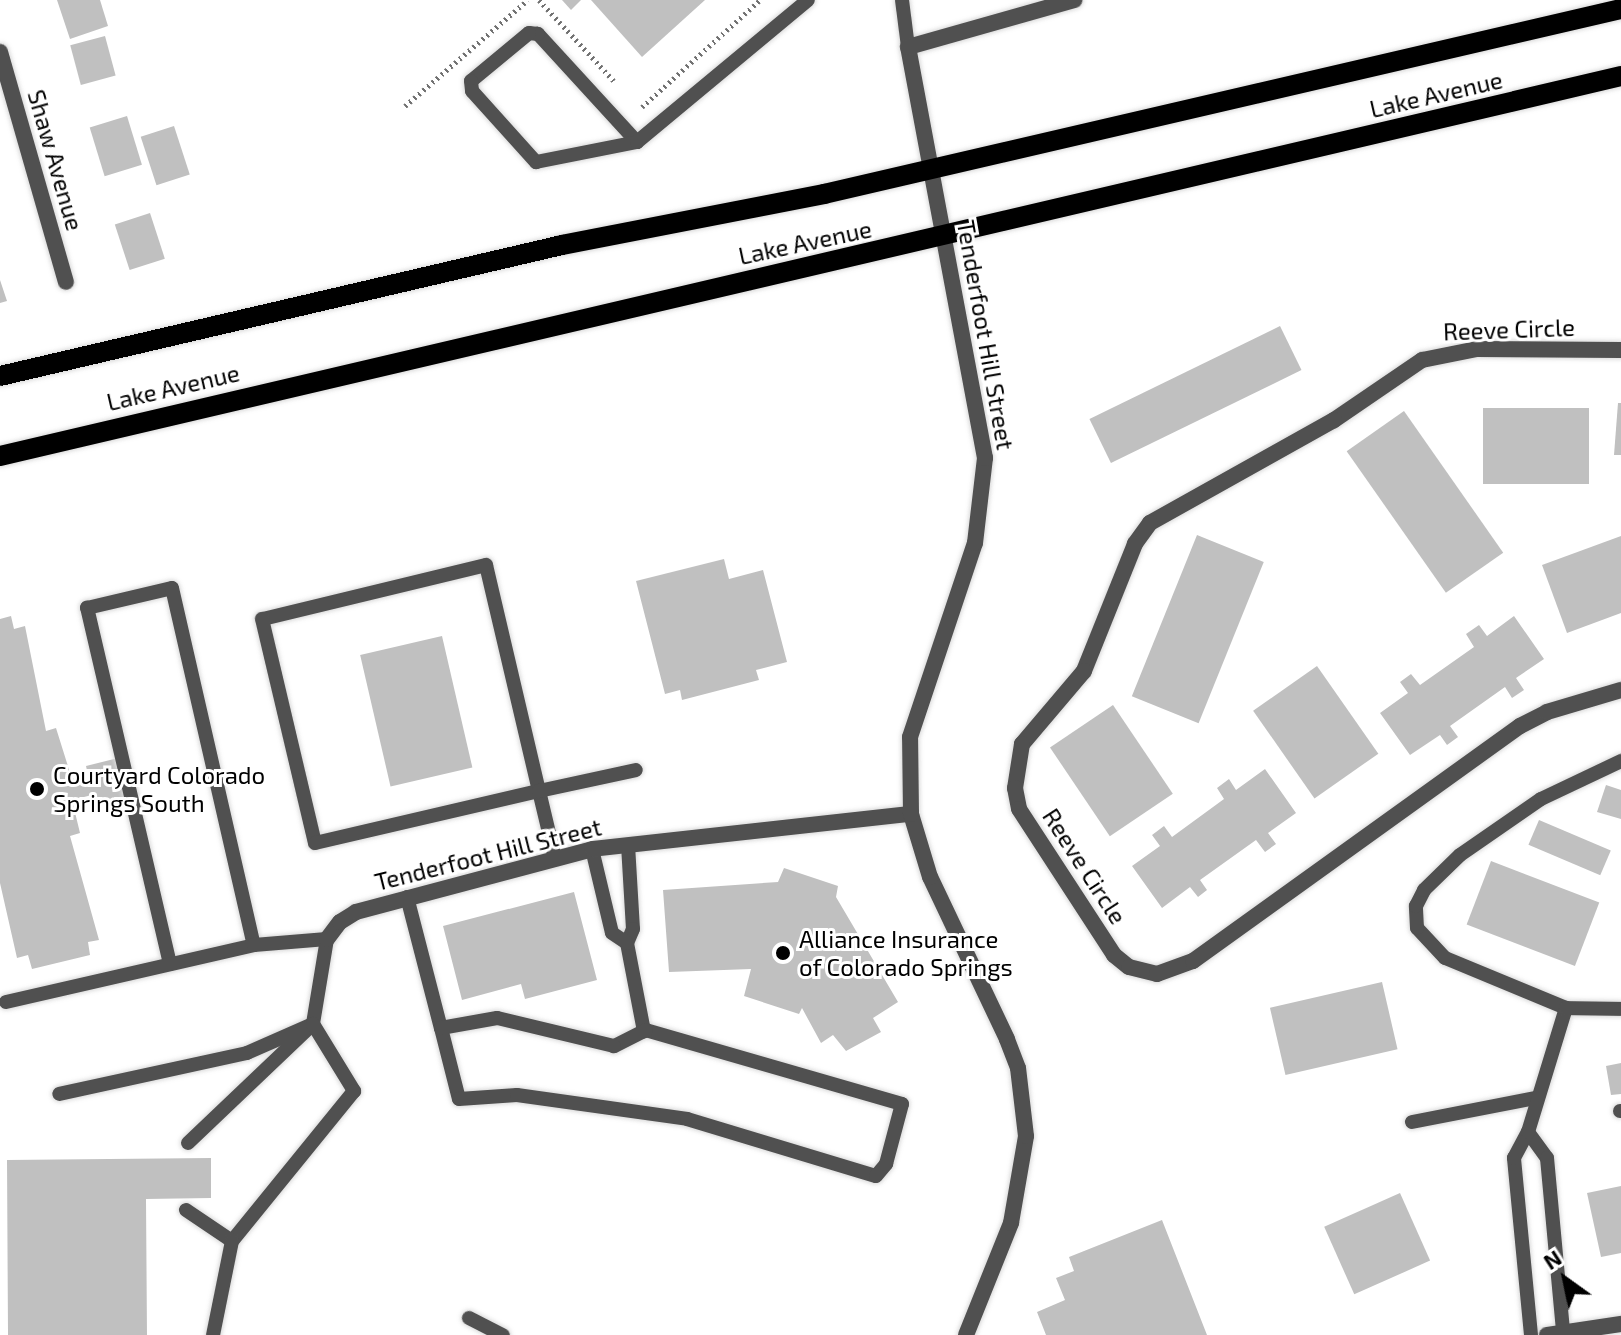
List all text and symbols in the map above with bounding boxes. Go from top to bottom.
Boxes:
street label: Lake Avenue [1366,65,1506,123]
street label: Shaw Avenue [22,86,90,234]
street label: Lake Avenue [735,214,875,270]
street label: Tenderfoot Hill Street [952,218,1020,452]
street label: Reeve Circle [1443,312,1575,346]
street label: Lake Avenue [103,358,243,416]
place label: Courtyard Colorado Springs South [53,761,265,817]
marker: Courtyard Colorado Springs South [28,780,46,798]
street label: Reeve Circle [1037,803,1133,929]
street label: Tenderfoot Hill Street [371,812,605,896]
place label: Alliance Insurance of Colorado Springs [799,925,1013,981]
marker: Alliance Insurance of Colorado Springs [774,944,792,962]
north arrow [1525,1239,1605,1319]
text: N [1538,1244,1566,1274]

